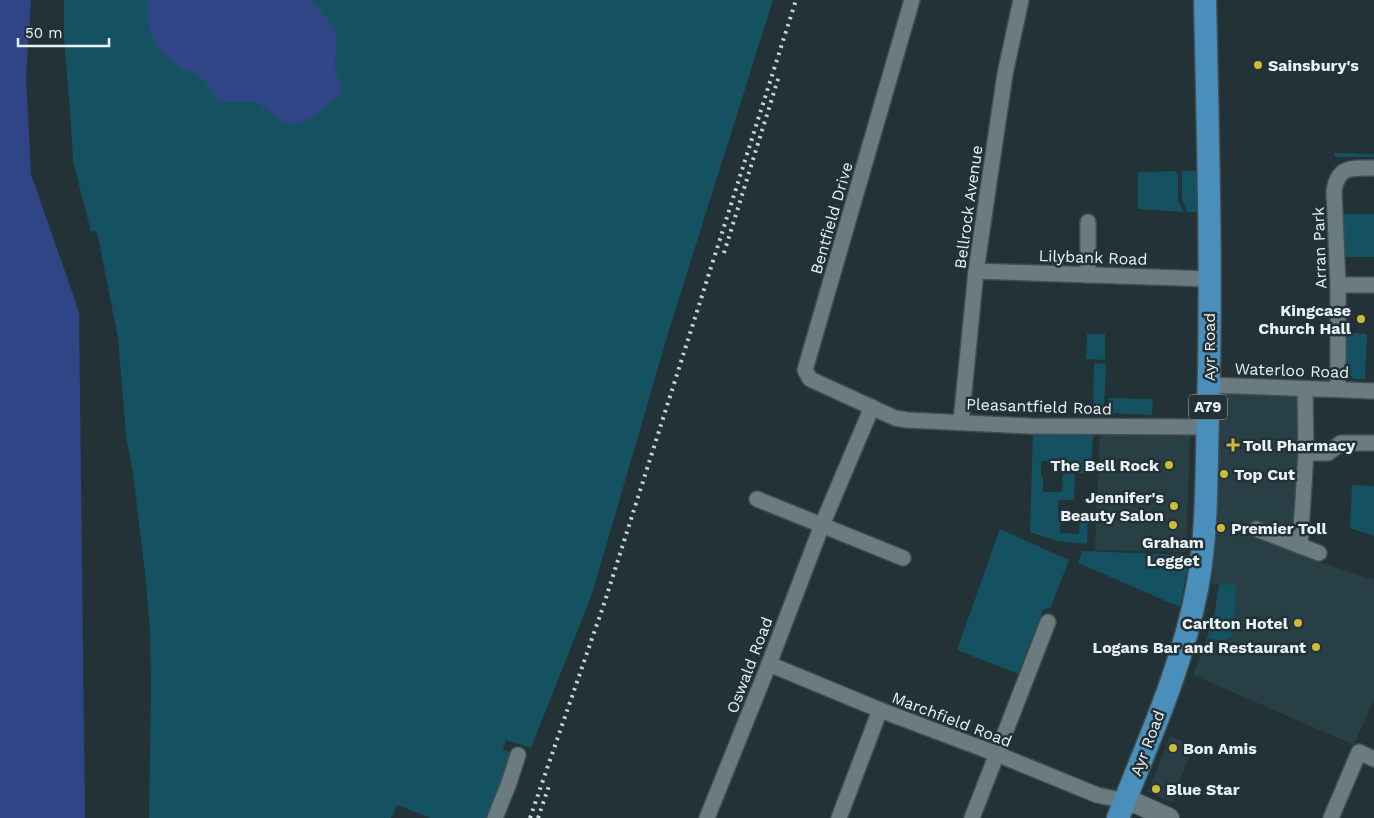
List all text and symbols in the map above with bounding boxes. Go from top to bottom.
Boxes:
scale bar [18,15,109,47]
text: 50 m [25,24,62,42]
place label: Sainsbury's [1268,56,1359,75]
marker: Sainsbury's [1252,59,1264,71]
street label: Bellrock Avenue [950,144,987,270]
street label: Bentfield Drive [806,160,857,276]
street label: Arran Park [1309,207,1330,289]
street label: Lilybank Road [1038,246,1148,269]
place label: Kingcase Church Hall [1258,301,1352,338]
street label: Ayr Road [1200,313,1219,381]
marker: Kingcase Church Hall [1355,313,1367,325]
street label: Waterloo Road [1234,359,1350,382]
street label: Pleasantfield Road [966,394,1112,419]
road number: A79 [1189,394,1227,420]
place label: Toll Pharmacy [1243,436,1356,455]
marker: Toll Pharmacy [1227,439,1239,451]
place label: The Bell Rock [1050,456,1159,475]
marker: The Bell Rock [1163,459,1175,471]
place label: Top Cut [1234,465,1295,484]
marker: Top Cut [1218,468,1230,480]
place label: Jennifer's Beauty Salon [1060,488,1164,525]
marker: Jennifer's Beauty Salon [1168,500,1180,512]
marker: Graham Legget [1167,519,1179,531]
place label: Premier Toll [1231,519,1327,538]
marker: Premier Toll [1215,522,1227,534]
place label: Graham Legget [1142,533,1204,570]
street label: Oswald Road [722,614,777,716]
place label: Carlton Hotel [1182,614,1289,633]
marker: Carlton Hotel [1292,617,1304,629]
place label: Logans Bar and Restaurant [1093,638,1306,657]
marker: Logans Bar and Restaurant [1310,641,1322,653]
street label: Marchfield Road [889,688,1014,751]
street label: Ayr Road [1126,708,1169,779]
place label: Bon Amis [1183,739,1257,758]
marker: Bon Amis [1167,742,1179,754]
place label: Blue Star [1166,780,1240,799]
marker: Blue Star [1150,783,1162,795]

